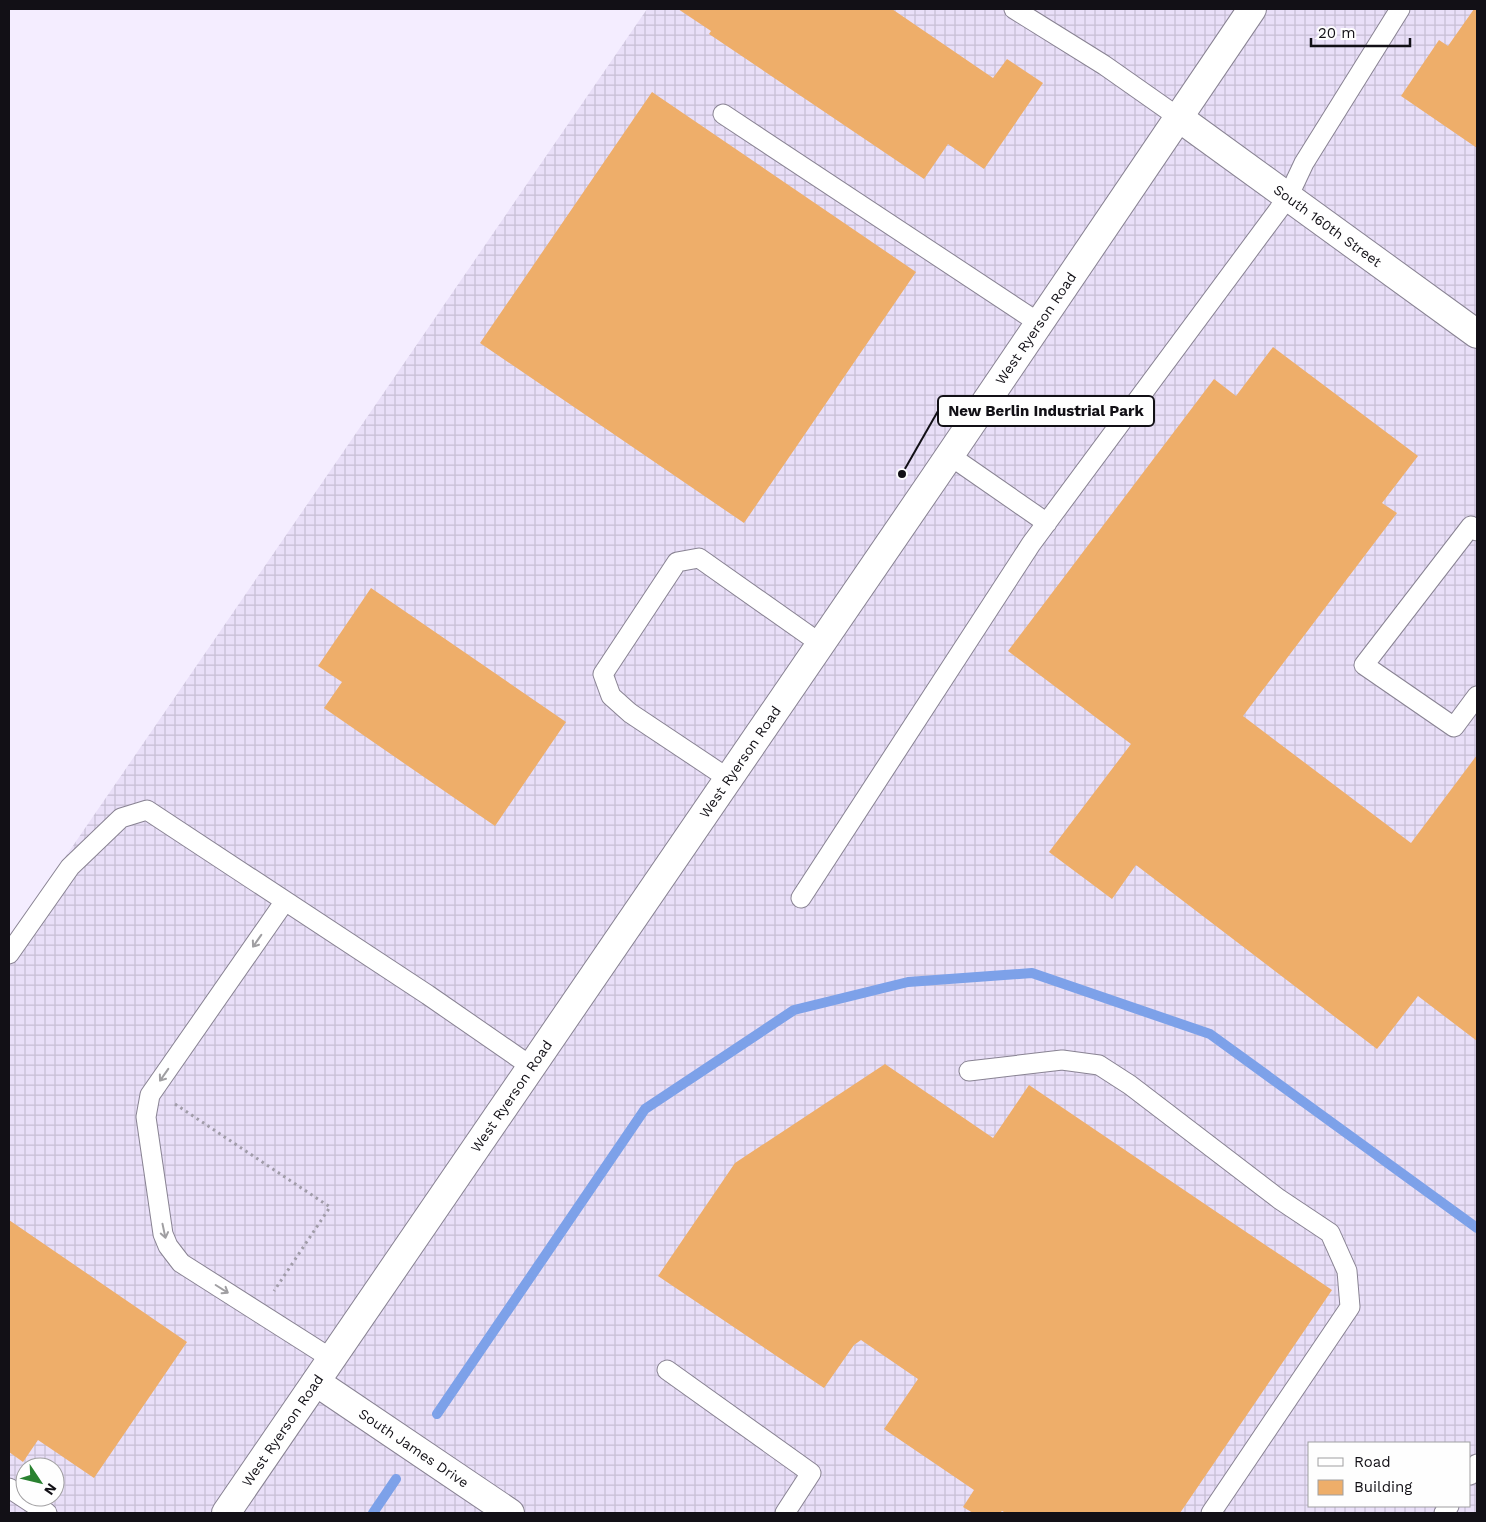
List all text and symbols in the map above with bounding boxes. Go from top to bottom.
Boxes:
scale bar [1311,15,1410,47]
text: 20 m [1318,24,1356,42]
street label: South 160th Street [1271,181,1385,270]
street label: West Ryerson Road [992,269,1079,387]
callout: New Berlin Industrial Park [938,396,1154,426]
text: New Berlin Industrial Park [948,402,1144,420]
street label: West Ryerson Road [696,703,784,821]
one-way arrow [252,934,262,948]
street label: West Ryerson Road [467,1037,555,1155]
one-way arrow [159,1067,169,1081]
one-way arrow [159,1222,169,1238]
one-way arrow [214,1284,228,1294]
street label: West Ryerson Road [239,1371,326,1490]
street label: South James Drive [356,1405,472,1491]
legend [1308,1442,1471,1507]
text: Road [1354,1453,1391,1471]
north arrow [15,1457,65,1507]
text: Building [1354,1478,1412,1496]
text: N [41,1481,60,1498]

